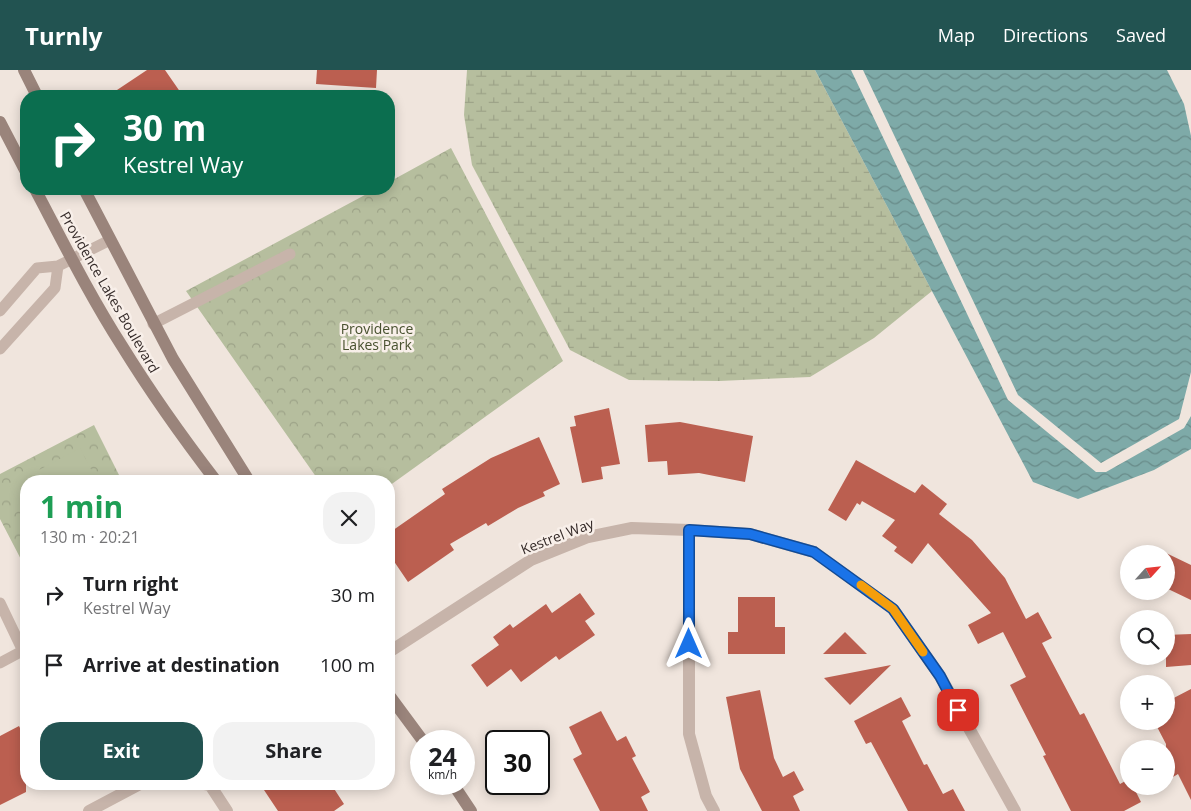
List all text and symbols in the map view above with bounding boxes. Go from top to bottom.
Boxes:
text: Turnly [25,19,102,52]
text: Map [938,23,975,47]
text: Directions [1003,23,1088,47]
text: Saved [1116,23,1166,47]
text: 30 m [123,104,206,151]
icon: right [40,110,105,175]
text: Kestrel Way [123,149,243,179]
street label: Providence Lakes Boulevard [56,208,164,376]
park label: Providence Lakes Park [341,319,413,354]
text: 1 min [40,486,123,527]
button: close [323,492,375,544]
street label: Kestrel Way [518,513,597,559]
text: 130 m · 20:21 [40,526,140,548]
north arrow [1120,545,1175,600]
map controls [1120,545,1175,795]
text: Turn right [83,571,178,597]
icon: right [40,581,68,609]
text: 30 m [331,582,375,608]
text: Kestrel Way [83,597,171,619]
button: search [1120,610,1175,665]
position arrow [662,617,714,669]
icon: arrive [40,651,68,679]
text: Arrive at destination [83,652,280,678]
text: 100 m [320,652,375,678]
button: + [1120,675,1175,730]
pin [937,689,979,731]
icon: arrive [944,696,972,724]
button: Exit [40,722,203,780]
button: Share [213,722,375,780]
speed limit sign: 30 [485,730,550,795]
text: 24 [428,739,457,773]
button: − [1120,740,1175,795]
text: km/h [428,766,457,783]

